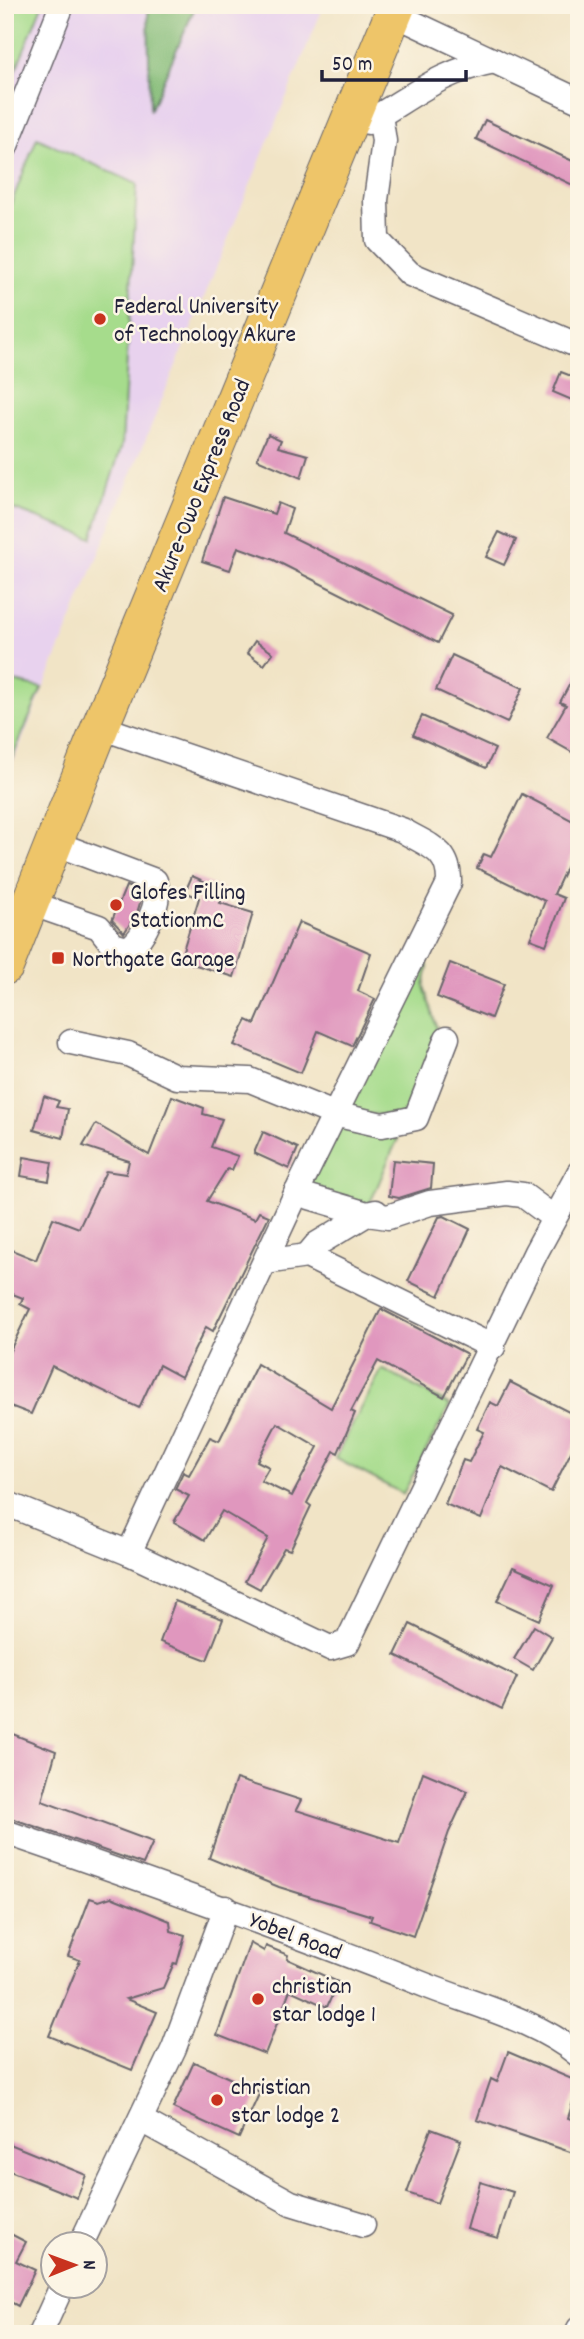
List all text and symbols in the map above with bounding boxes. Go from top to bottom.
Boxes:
scale bar [322,38,465,82]
text: 50 m [332,51,372,81]
place label: Federal University of Technology Akure [114,291,296,353]
marker: Federal University of Technology Akure [92,311,108,327]
street label: Akure-Owo Express Road [144,374,261,598]
place label: Glofes Filling StationmC [130,877,246,939]
marker: Glofes Filling StationmC [108,897,124,913]
place label: Northgate Garage [72,944,235,978]
marker: Northgate Garage [50,950,66,966]
street label: Yobel Road [244,1905,346,1971]
place label: christian star lodge 1 [272,1971,376,2033]
marker: christian star lodge 1 [250,1991,266,2007]
place label: christian star lodge 2 [231,2072,340,2134]
marker: christian star lodge 2 [209,2092,225,2108]
north arrow [38,2230,108,2300]
text: N [74,2260,101,2270]

